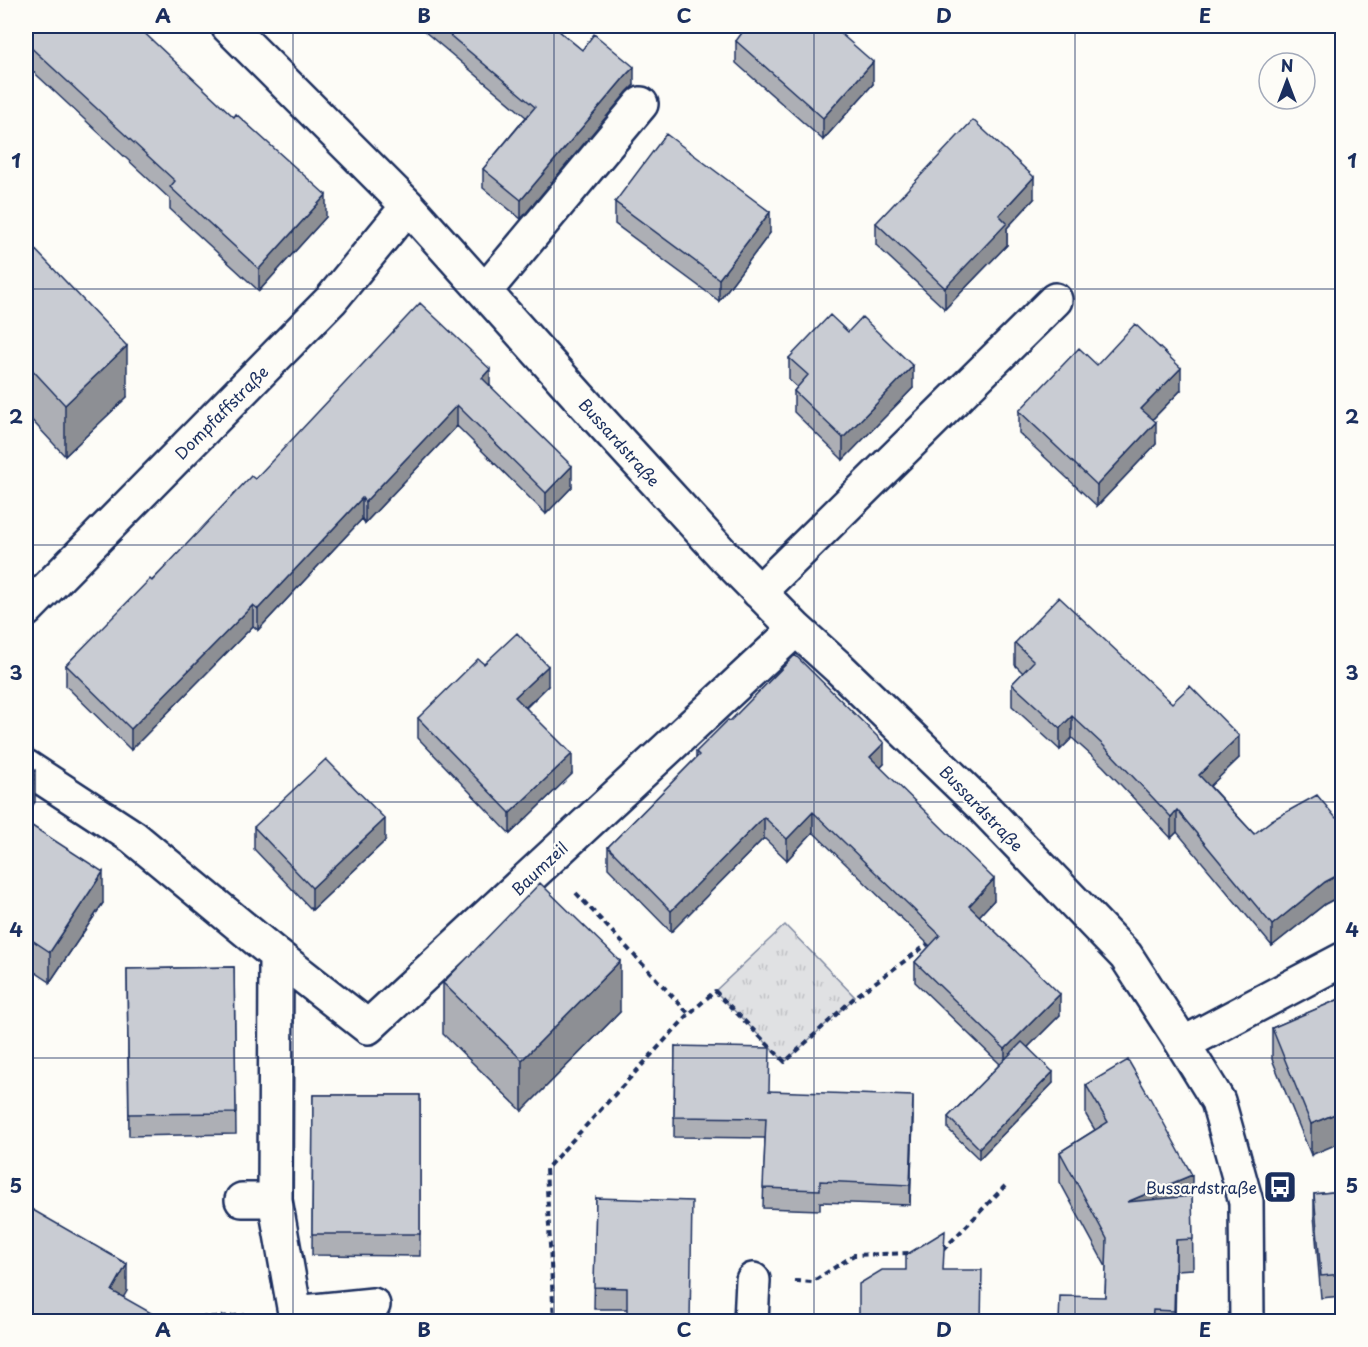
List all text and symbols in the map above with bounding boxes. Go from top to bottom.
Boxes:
text: A [155,0,171,30]
text: B [417,0,431,30]
text: C [676,0,692,30]
text: D [936,0,952,30]
text: E [1199,0,1211,30]
north arrow [1257,51,1317,111]
text: N [1281,53,1293,77]
text: 1 [11,145,21,175]
text: 1 [1347,145,1357,175]
street label: Dompfaffstraße [169,360,273,464]
street label: Bussardstraße [574,393,666,491]
text: 2 [9,401,23,431]
text: 2 [1345,401,1359,431]
text: 3 [9,657,23,687]
text: 3 [1345,657,1359,687]
street label: Bussardstraße [935,760,1029,856]
street label: Baumzeil [505,836,573,900]
text: 4 [9,914,23,944]
text: 4 [1345,914,1359,944]
bus stop icon: Bussardstraße [1262,1169,1298,1205]
text: 5 [10,1170,22,1200]
text: 5 [1346,1170,1358,1200]
place label: Bussardstraße [1146,1175,1257,1199]
text: A [155,1314,171,1344]
text: B [417,1314,431,1344]
text: C [676,1314,692,1344]
text: D [936,1314,952,1344]
text: E [1199,1314,1211,1344]

